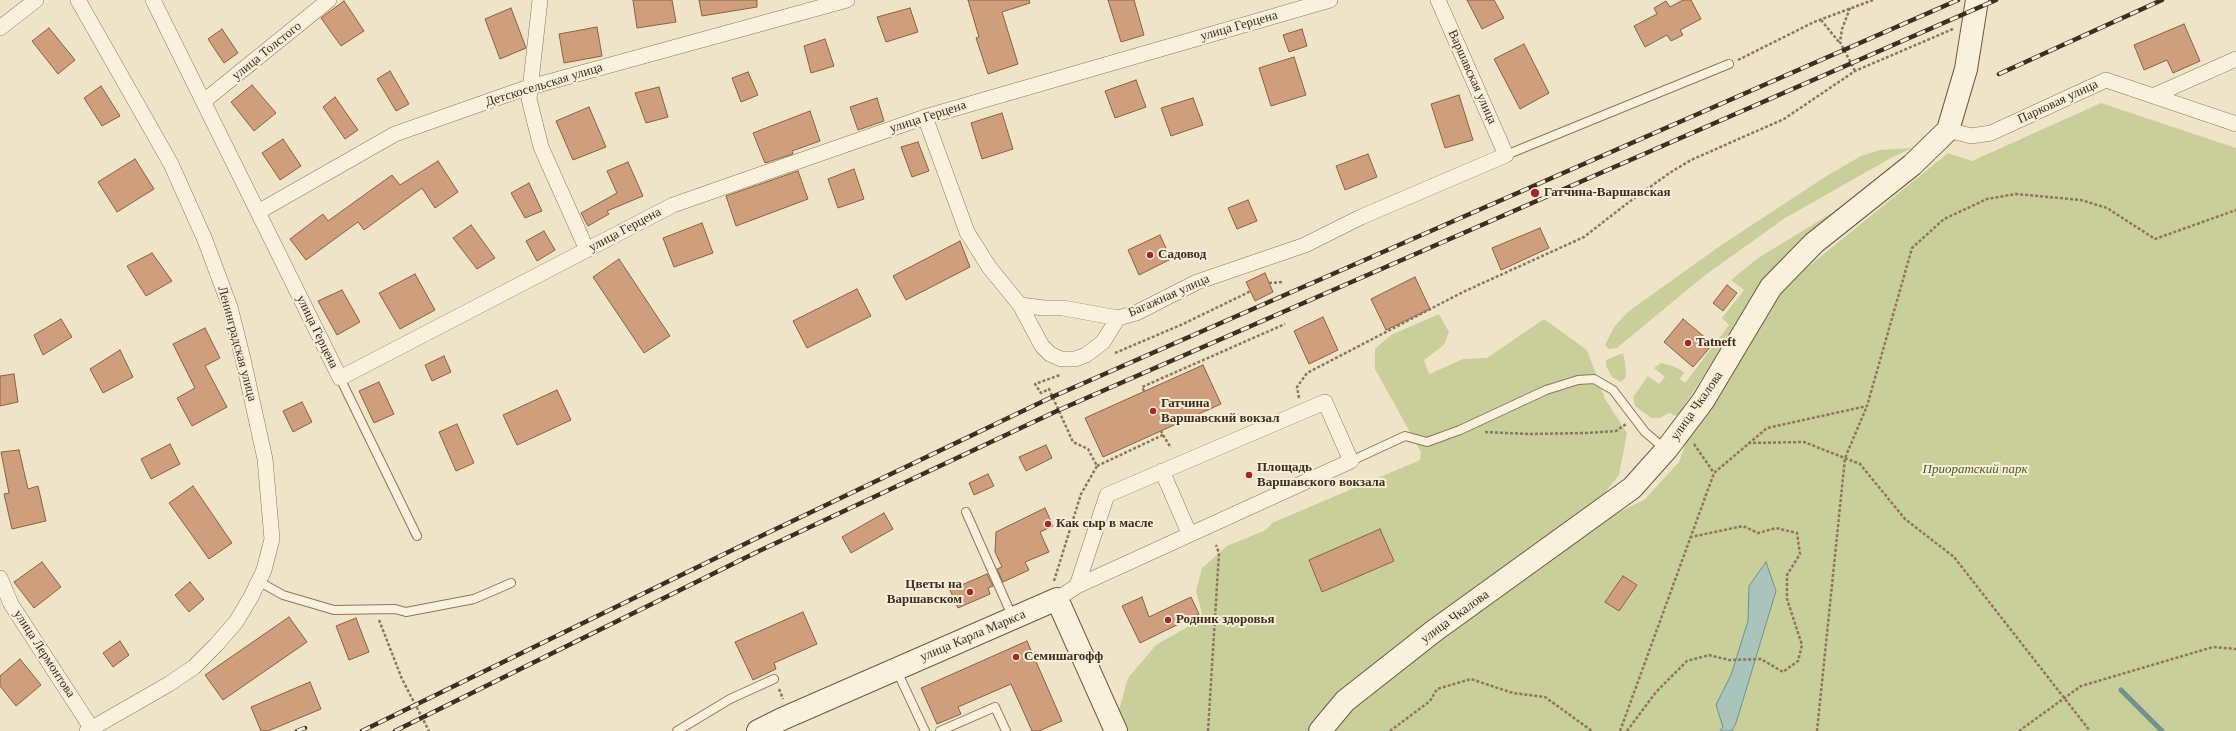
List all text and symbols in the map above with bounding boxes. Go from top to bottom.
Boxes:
street label: улица Герцена [1199,8,1279,44]
street label: улица Толстого [229,18,305,84]
street label: Варшавская улица [1444,27,1500,127]
street label: Детскосельская улица [483,60,605,110]
street label: Парковая улица [2015,77,2101,127]
street label: улица Герцена [888,97,968,137]
place label: Гатчина-Варшавская [1544,185,1670,201]
marker: Гатчина-Варшавская [1529,187,1541,199]
street label: улица Герцена [586,204,664,256]
place label: Садовод [1158,247,1206,263]
marker: Садовод [1145,250,1155,260]
street label: Багажная улица [1126,271,1212,321]
street label: Ленинградская улица [214,285,260,403]
street label: улица Герцена [293,293,341,371]
place label: Tatneft [1696,335,1736,351]
marker: Tatneft [1683,338,1693,348]
street label: улица Чкалова [1668,369,1726,443]
place label: Гатчина Варшавский вокзал [1161,396,1279,427]
marker: Гатчина Варшавский вокзал [1148,406,1158,416]
place label: Площадь Варшавского вокзала [1257,460,1385,491]
park label: Приоратский парк [1923,462,2027,478]
marker: Площадь Варшавского вокзала [1244,470,1254,480]
place label: Как сыр в масле [1056,516,1153,532]
marker: Как сыр в масле [1043,519,1053,529]
place label: Цветы на Варшавском [887,577,962,608]
marker: Цветы на Варшавском [965,587,975,597]
street label: улица Чкалова [1418,587,1492,647]
street label: улица Лермонтова [10,607,78,701]
street label: улица Карла Маркса [918,607,1028,665]
place label: Родник здоровья [1176,612,1274,628]
marker: Родник здоровья [1163,615,1173,625]
place label: Семишагофф [1024,649,1103,665]
marker: Семишагофф [1011,652,1021,662]

